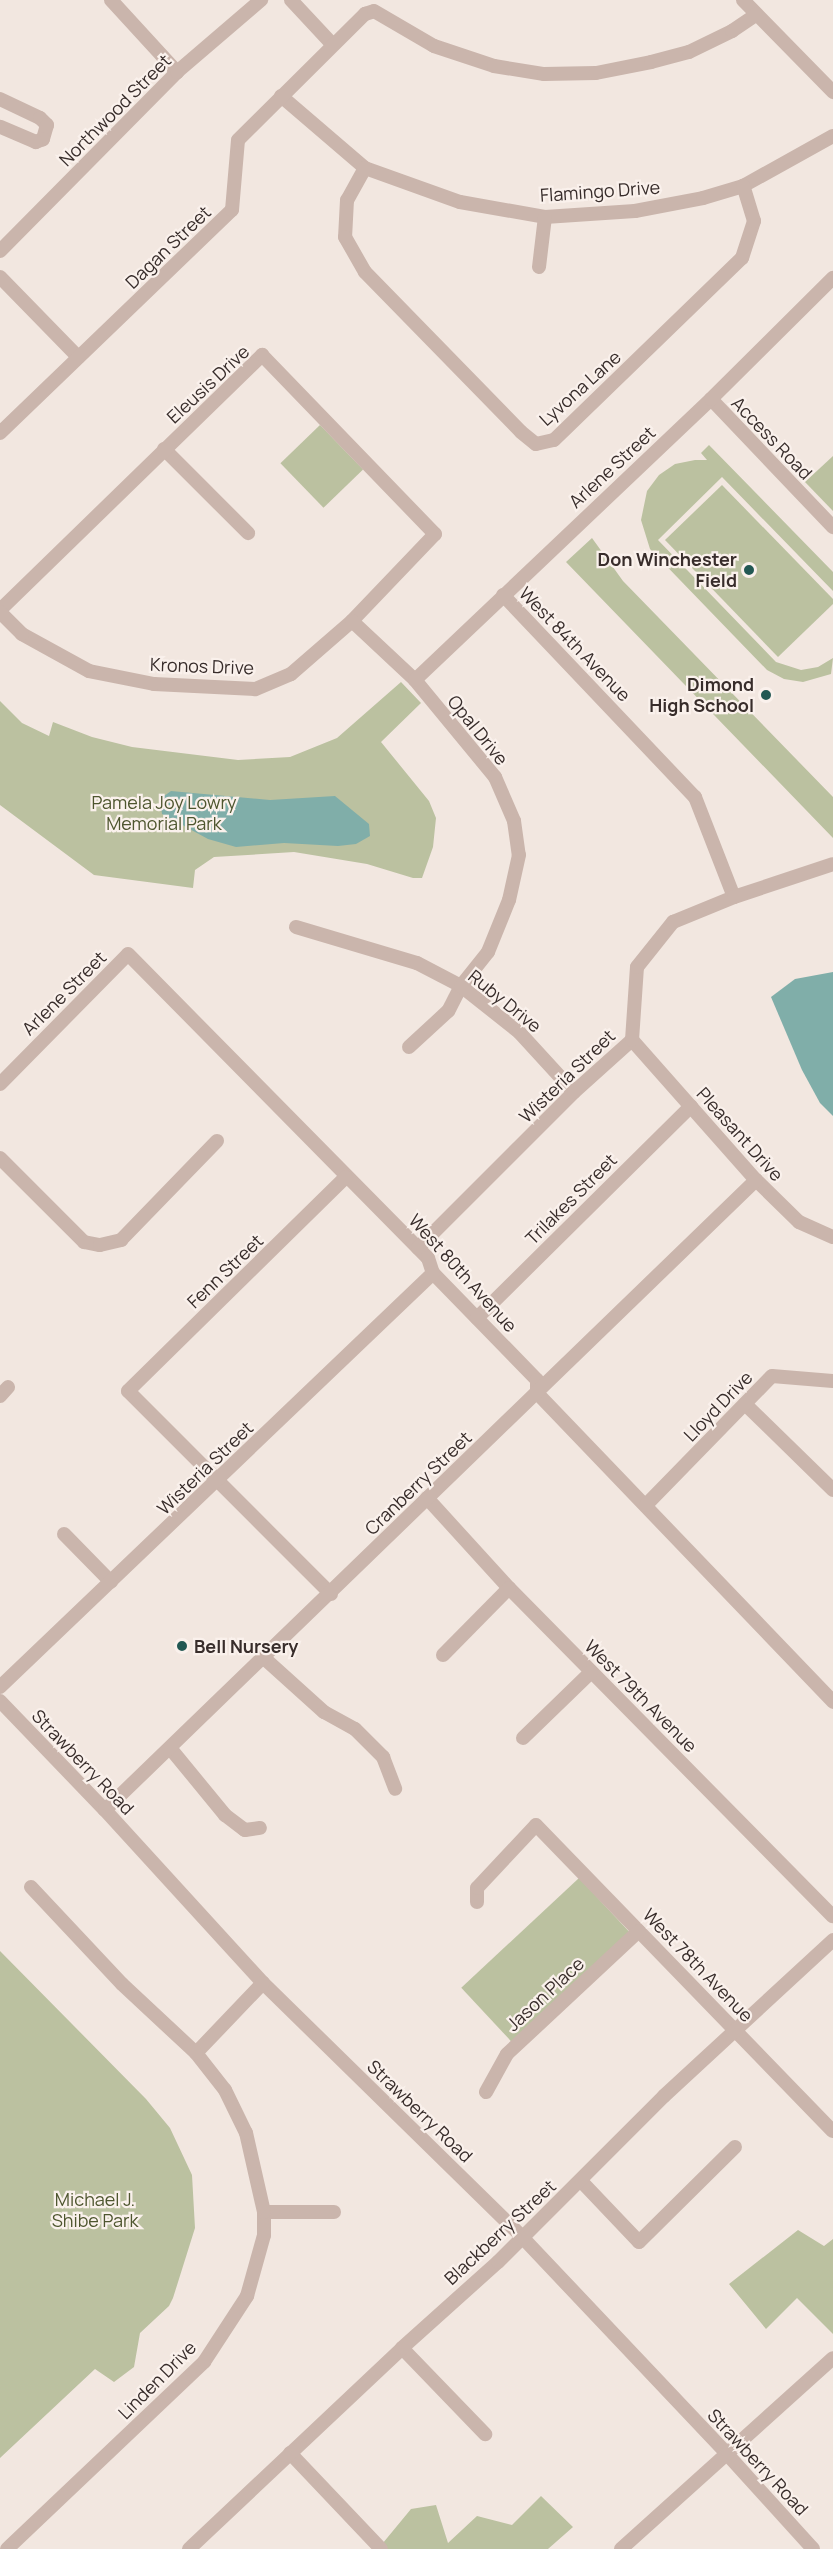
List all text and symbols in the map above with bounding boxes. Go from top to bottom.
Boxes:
street label: Northwood Street [55,50,175,170]
street label: Flamingo Drive [539,176,661,206]
street label: Dagan Street [121,201,215,293]
street label: Eleusis Drive [162,340,254,428]
street label: Lyvona Lane [535,346,625,430]
street label: Access Road [727,392,817,484]
street label: Arlene Street [564,422,660,512]
place label: Don Winchester Field [598,549,737,592]
marker: Don Winchester Field [742,563,756,577]
street label: West 84th Avenue [515,582,635,706]
street label: Kronos Drive [150,653,254,679]
place label: Dimond High School [649,674,754,716]
marker: Dimond High School [759,688,773,702]
street label: Opal Drive [443,691,513,769]
park label: Pamela Joy Lowry Memorial Park [92,792,236,834]
street label: Arlene Street [17,946,111,1040]
street label: Ruby Drive [464,965,546,1037]
street label: Wisteria Street [515,1025,619,1127]
street label: Pleasant Drive [692,1083,788,1185]
street label: Trilakes Street [521,1149,621,1249]
street label: West 80th Avenue [404,1210,522,1336]
street label: Fenn Street [183,1230,267,1312]
street label: Lloyd Drive [679,1366,757,1446]
street label: Wisteria Street [153,1417,257,1519]
street label: Cranberry Street [360,1427,476,1539]
place label: Bell Nursery [194,1635,298,1657]
street label: West 79th Avenue [580,1635,702,1757]
marker: Bell Nursery [175,1639,189,1653]
street label: Strawberry Road [27,1705,139,1819]
street label: West 78th Avenue [638,1904,758,2026]
street label: Jason Place [502,1953,588,2035]
street label: Strawberry Road [363,2055,477,2167]
street label: Blackberry Street [440,2175,560,2289]
park label: Michael J. Shibe Park [52,2189,138,2232]
street label: Linden Drive [114,2337,200,2423]
street label: Strawberry Road [703,2404,813,2520]

